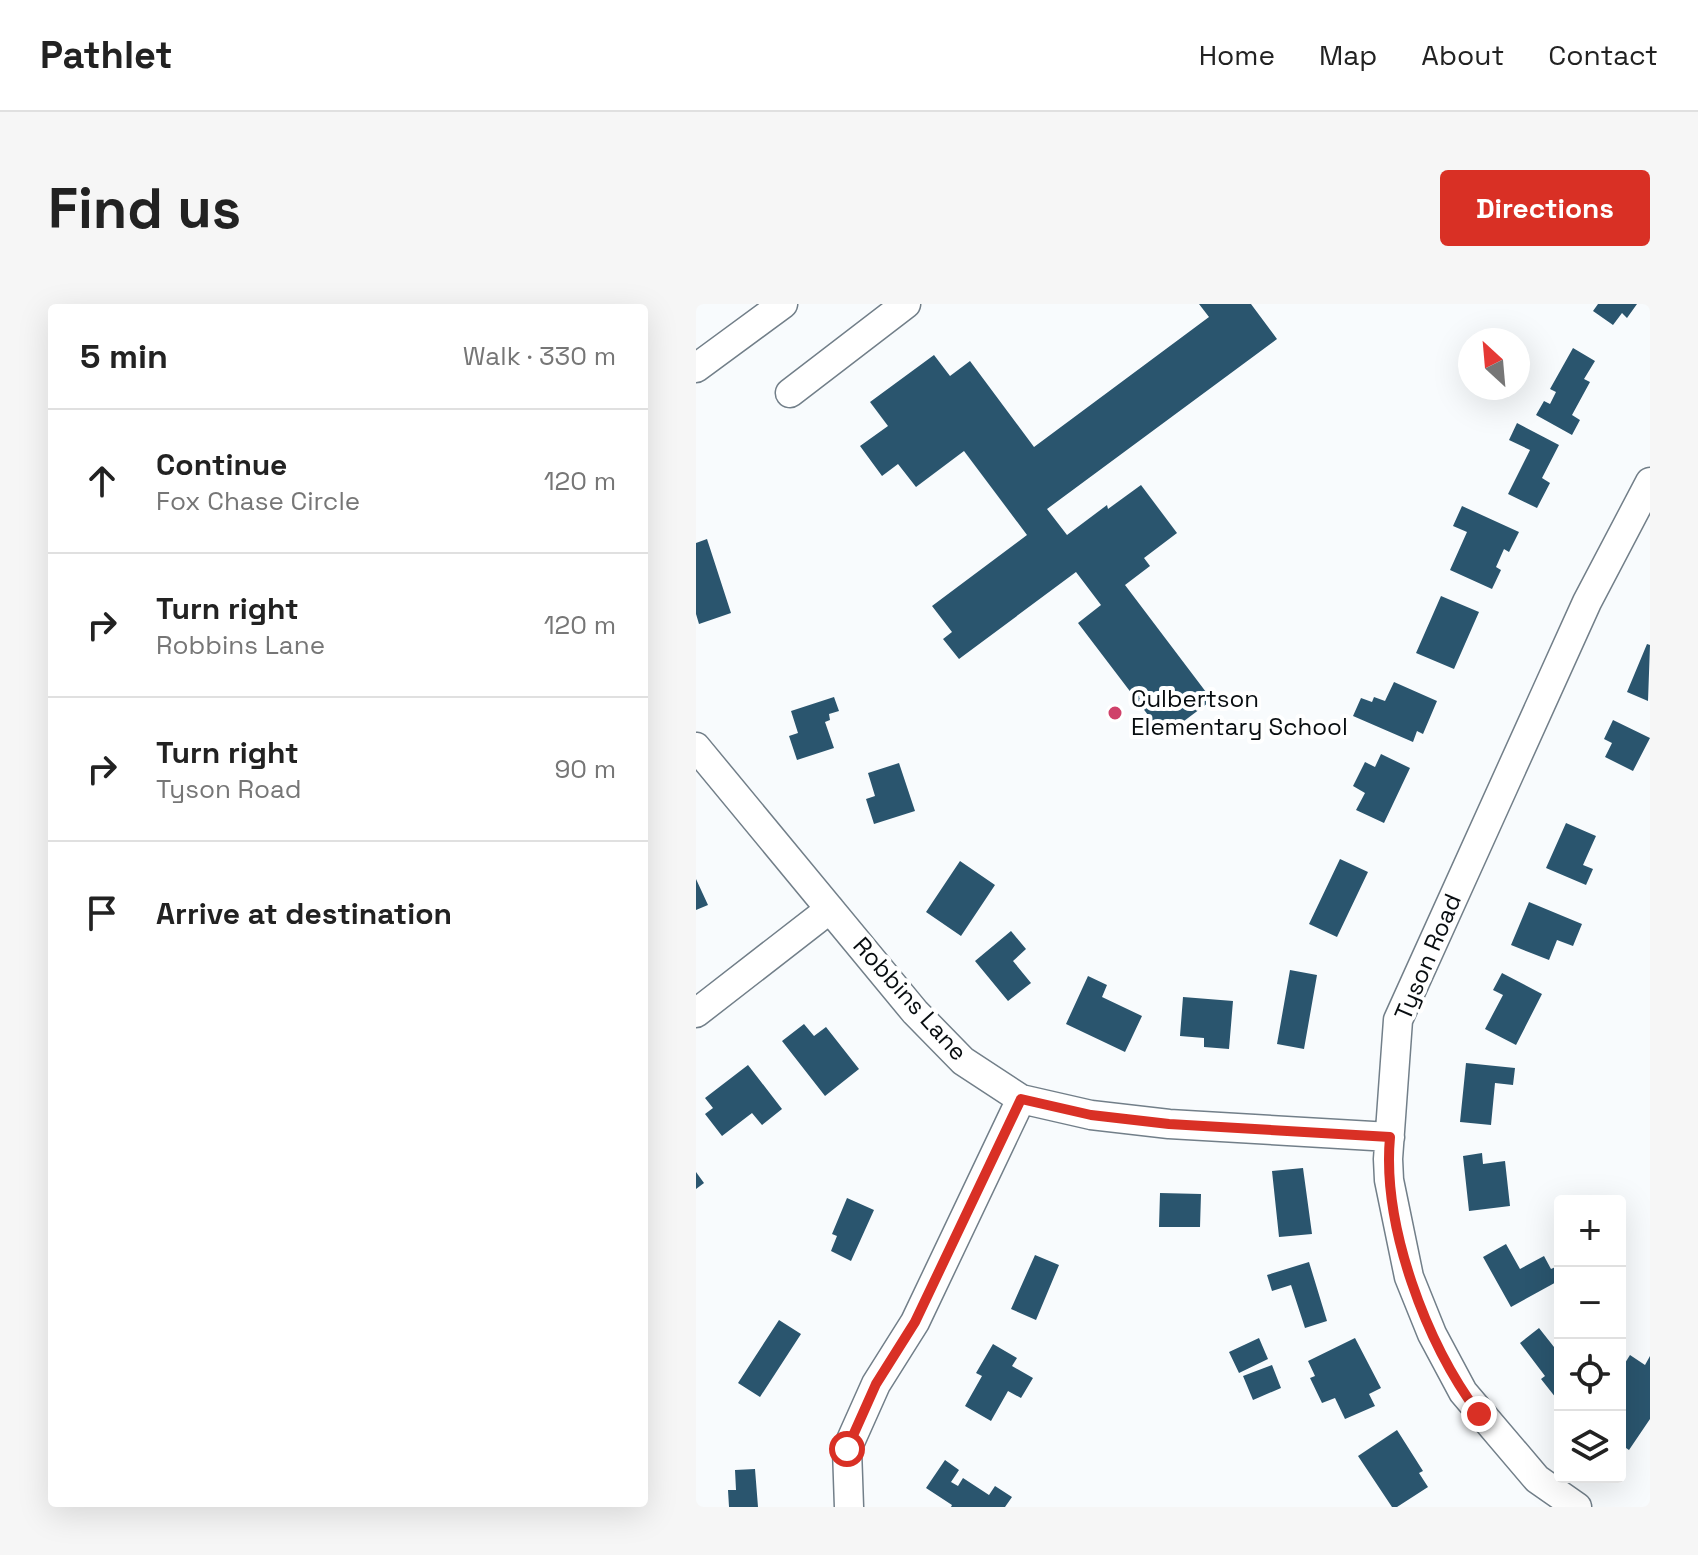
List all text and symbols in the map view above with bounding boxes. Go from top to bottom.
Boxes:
text: Pathlet [40,31,173,79]
text: Home [1199,37,1275,73]
text: Map [1319,37,1377,73]
text: About [1421,37,1504,73]
text: Contact [1548,37,1658,73]
button: Directions [1440,170,1650,246]
text: Find us [48,173,241,244]
north arrow [1458,328,1530,400]
text: 5 min [80,335,168,378]
text: Walk · 330 m [463,339,616,373]
text: Continue [156,445,287,484]
icon: ahead [80,459,124,503]
text: 120 m [544,464,616,498]
text: Fox Chase Circle [156,484,360,518]
text: Turn right [156,589,299,628]
icon: right [80,603,124,647]
text: 120 m [544,608,616,642]
text: Robbins Lane [156,628,325,662]
place label: Culbertson Elementary School [1131,683,1348,742]
marker: Culbertson Elementary School [1106,704,1124,722]
text: Turn right [156,733,299,772]
icon: right [80,747,124,791]
text: 90 m [554,752,616,786]
text: Tyson Road [156,772,301,806]
street label: Tyson Road [1387,889,1468,1025]
icon: arrive [80,891,124,935]
text: Arrive at destination [156,894,452,933]
street label: Robbins Lane [847,930,974,1067]
map controls [1554,1195,1626,1483]
button: + [1554,1195,1626,1267]
button: − [1554,1267,1626,1339]
button: locate [1554,1339,1626,1411]
route end [1461,1396,1497,1432]
button: layers [1554,1411,1626,1483]
route start [829,1431,865,1467]

